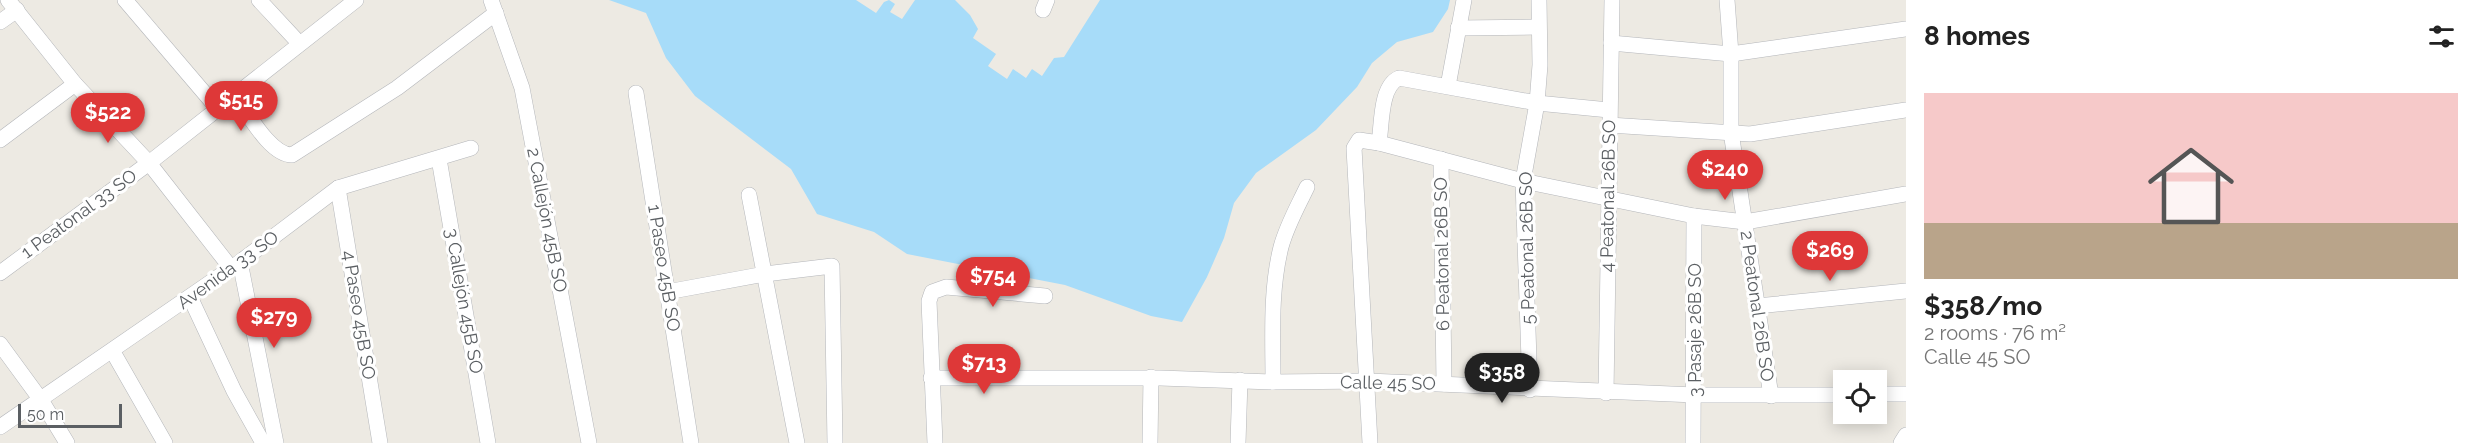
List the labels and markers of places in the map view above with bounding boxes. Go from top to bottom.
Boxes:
pin: $515 [205,81,277,132]
pin: $522 [72,93,144,144]
pin: $240 [1689,150,1761,201]
pin: $269 [1794,231,1866,282]
pin: $754 [957,257,1029,308]
pin: $279 [238,298,310,349]
pin: $713 [948,344,1020,395]
pin: $358 [1466,353,1538,404]

